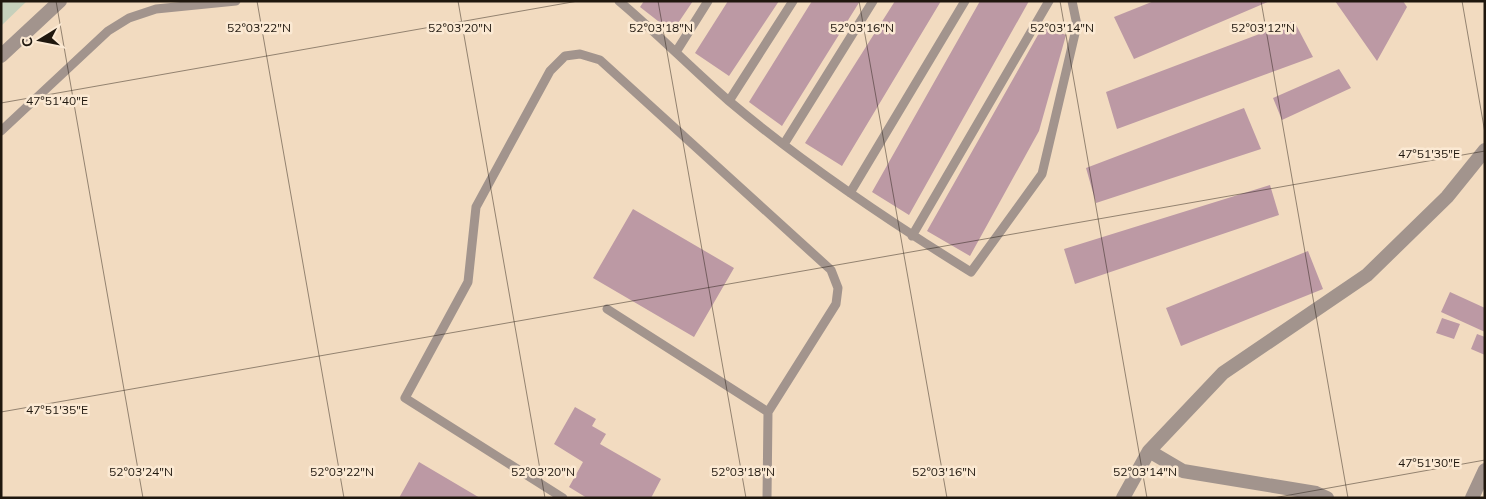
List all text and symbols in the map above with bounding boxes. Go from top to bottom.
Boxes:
north arrow [15,15,65,65]
text: 52°03'22"N [227,20,291,35]
text: 52°03'20"N [428,20,492,35]
text: 52°03'18"N [629,20,693,35]
text: 52°03'16"N [830,20,894,35]
text: 52°03'14"N [1030,20,1094,35]
text: 52°03'12"N [1231,20,1295,35]
text: С [18,36,37,49]
text: 47°51'40"E [26,93,88,108]
text: 47°51'35"E [1398,146,1460,161]
text: 47°51'35"E [26,402,88,417]
text: 47°51'30"E [1398,455,1460,470]
text: 52°03'24"N [109,464,173,479]
text: 52°03'22"N [310,464,374,479]
text: 52°03'20"N [511,464,575,479]
text: 52°03'18"N [711,464,775,479]
text: 52°03'16"N [912,464,976,479]
text: 52°03'14"N [1113,464,1177,479]

